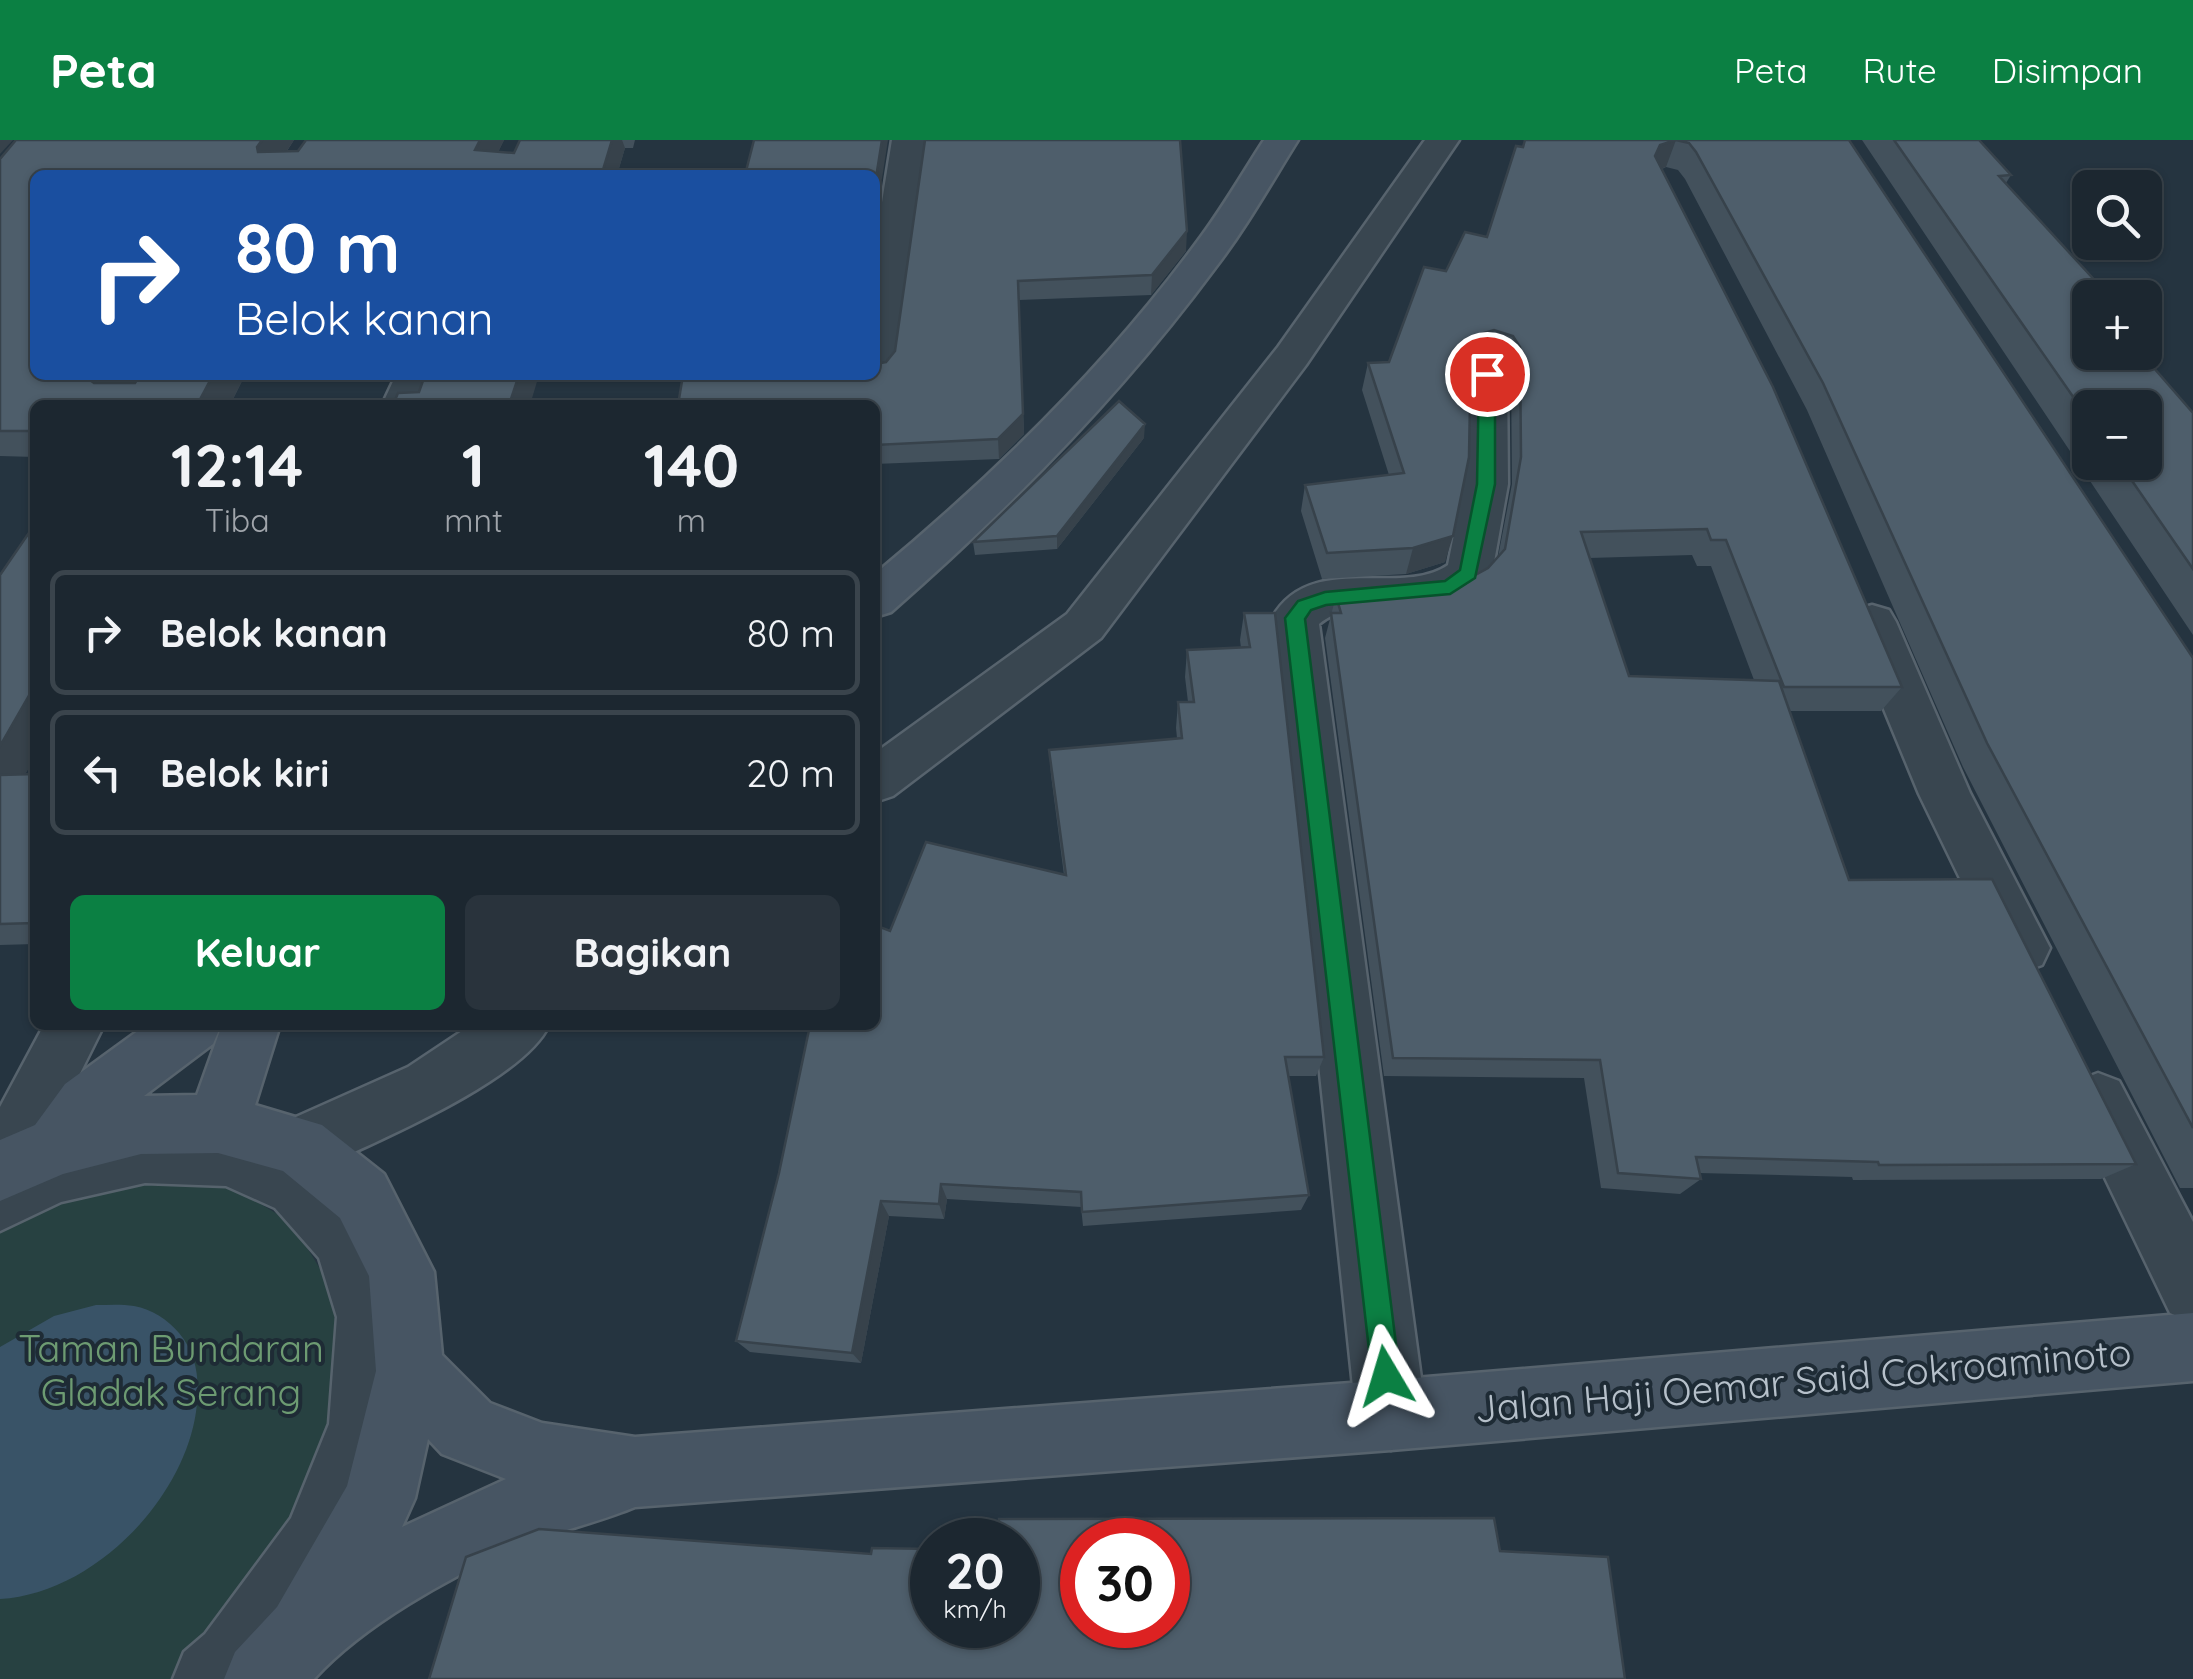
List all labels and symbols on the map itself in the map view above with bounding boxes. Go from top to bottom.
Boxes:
pin [1445,332,1530,417]
park label: Taman Bundaran Gladak Serang [18,1324,324,1416]
position arrow [1334,1324,1438,1428]
street label: Jalan Haji Oemar Said Cokroaminoto [1473,1327,2133,1433]
speed limit sign: 30 [1060,1518,1190,1648]

